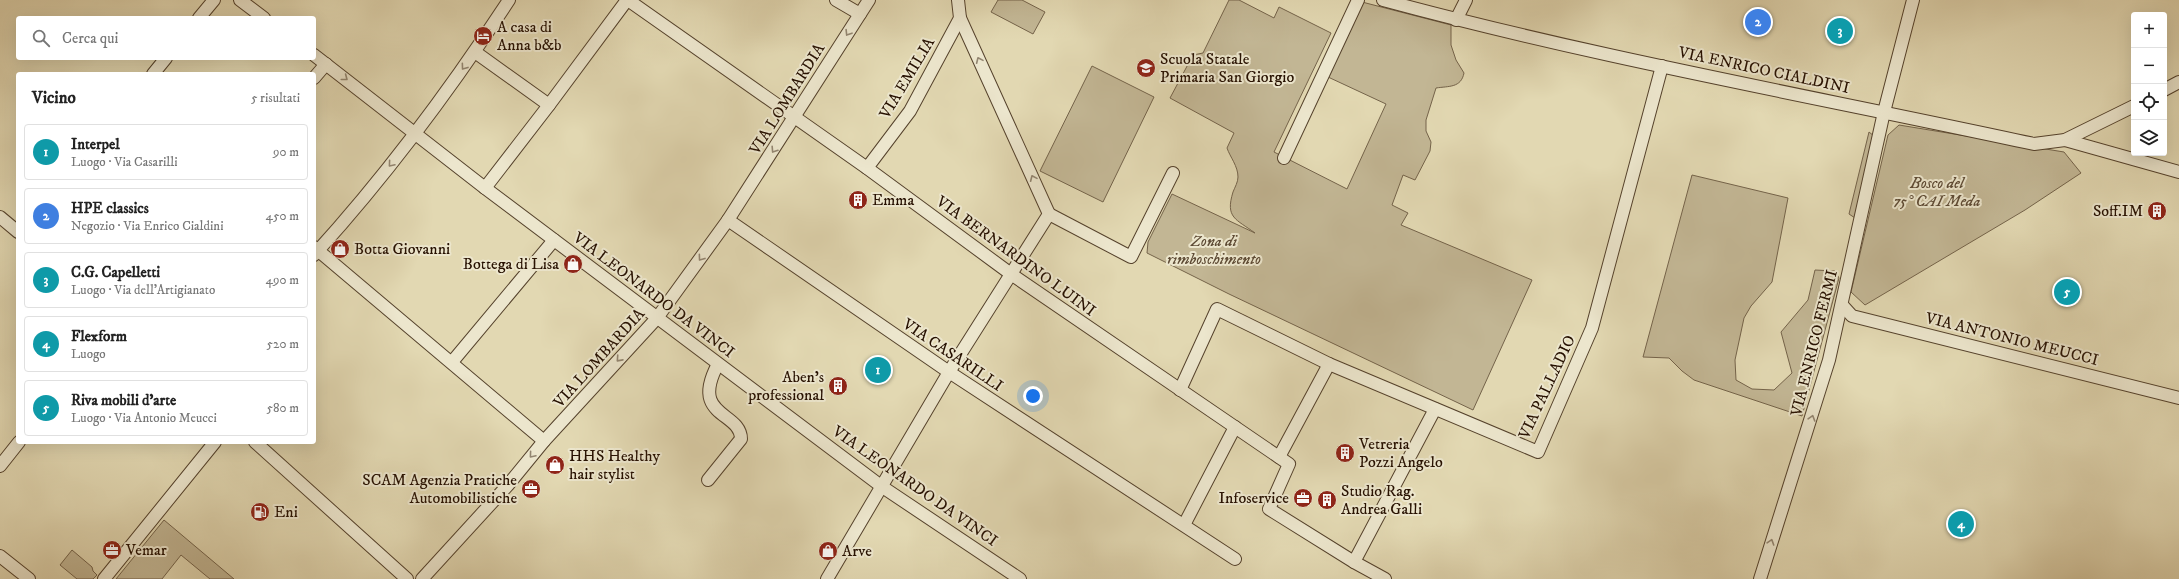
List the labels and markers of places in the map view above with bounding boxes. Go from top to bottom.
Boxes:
pin: 2 [1745,7,1771,37]
pin: 3 [1827,16,1853,46]
place label: A casa di Anna b&b [497,17,561,55]
hotel icon: A casa di Anna b&b [472,25,494,47]
place label: Scuola Statale Primaria San Giorgio [1160,49,1294,87]
school or university icon: Scuola Statale Primaria San Giorgio [1135,57,1157,79]
building icon: Emma [847,189,869,211]
place label: Emma [872,190,914,210]
building icon: Soff.IM [2146,200,2168,222]
place label: Soff.IM [2093,201,2143,221]
shop icon: Botta Giovanni [329,238,351,260]
place label: Botta Giovanni [354,239,450,259]
shop icon: Bottega di Lisa [562,253,584,275]
place label: Bottega di Lisa [463,254,559,274]
pin: 5 [2054,277,2080,307]
pin: 1 [865,355,891,385]
place label: Aben's professional [747,367,824,405]
building icon: Aben's professional [827,375,849,397]
place label: Vetreria Pozzi Angelo [1358,434,1443,472]
building icon: Vetreria Pozzi Angelo [1334,442,1356,464]
place label: HHS Healthy hair stylist [569,446,660,484]
shop icon: HHS Healthy hair stylist [544,454,566,476]
place label: SCAM Agenzia Pratiche Automobilistiche [362,470,517,508]
office icon: SCAM Agenzia Pratiche Automobilistiche [520,478,542,500]
place label: Studio Rag. Andrea Galli [1341,481,1422,519]
office icon: Infoservice [1292,487,1314,509]
place label: Infoservice [1218,488,1289,508]
building icon: Studio Rag. Andrea Galli [1316,489,1338,511]
fuel station icon: Eni [249,501,271,523]
place label: Eni [274,502,298,522]
pin: 4 [1948,509,1974,539]
office icon: Vemar [101,539,123,561]
place label: Vemar [125,540,167,560]
shop icon: Arve [817,540,839,562]
place label: Arve [842,541,872,561]

